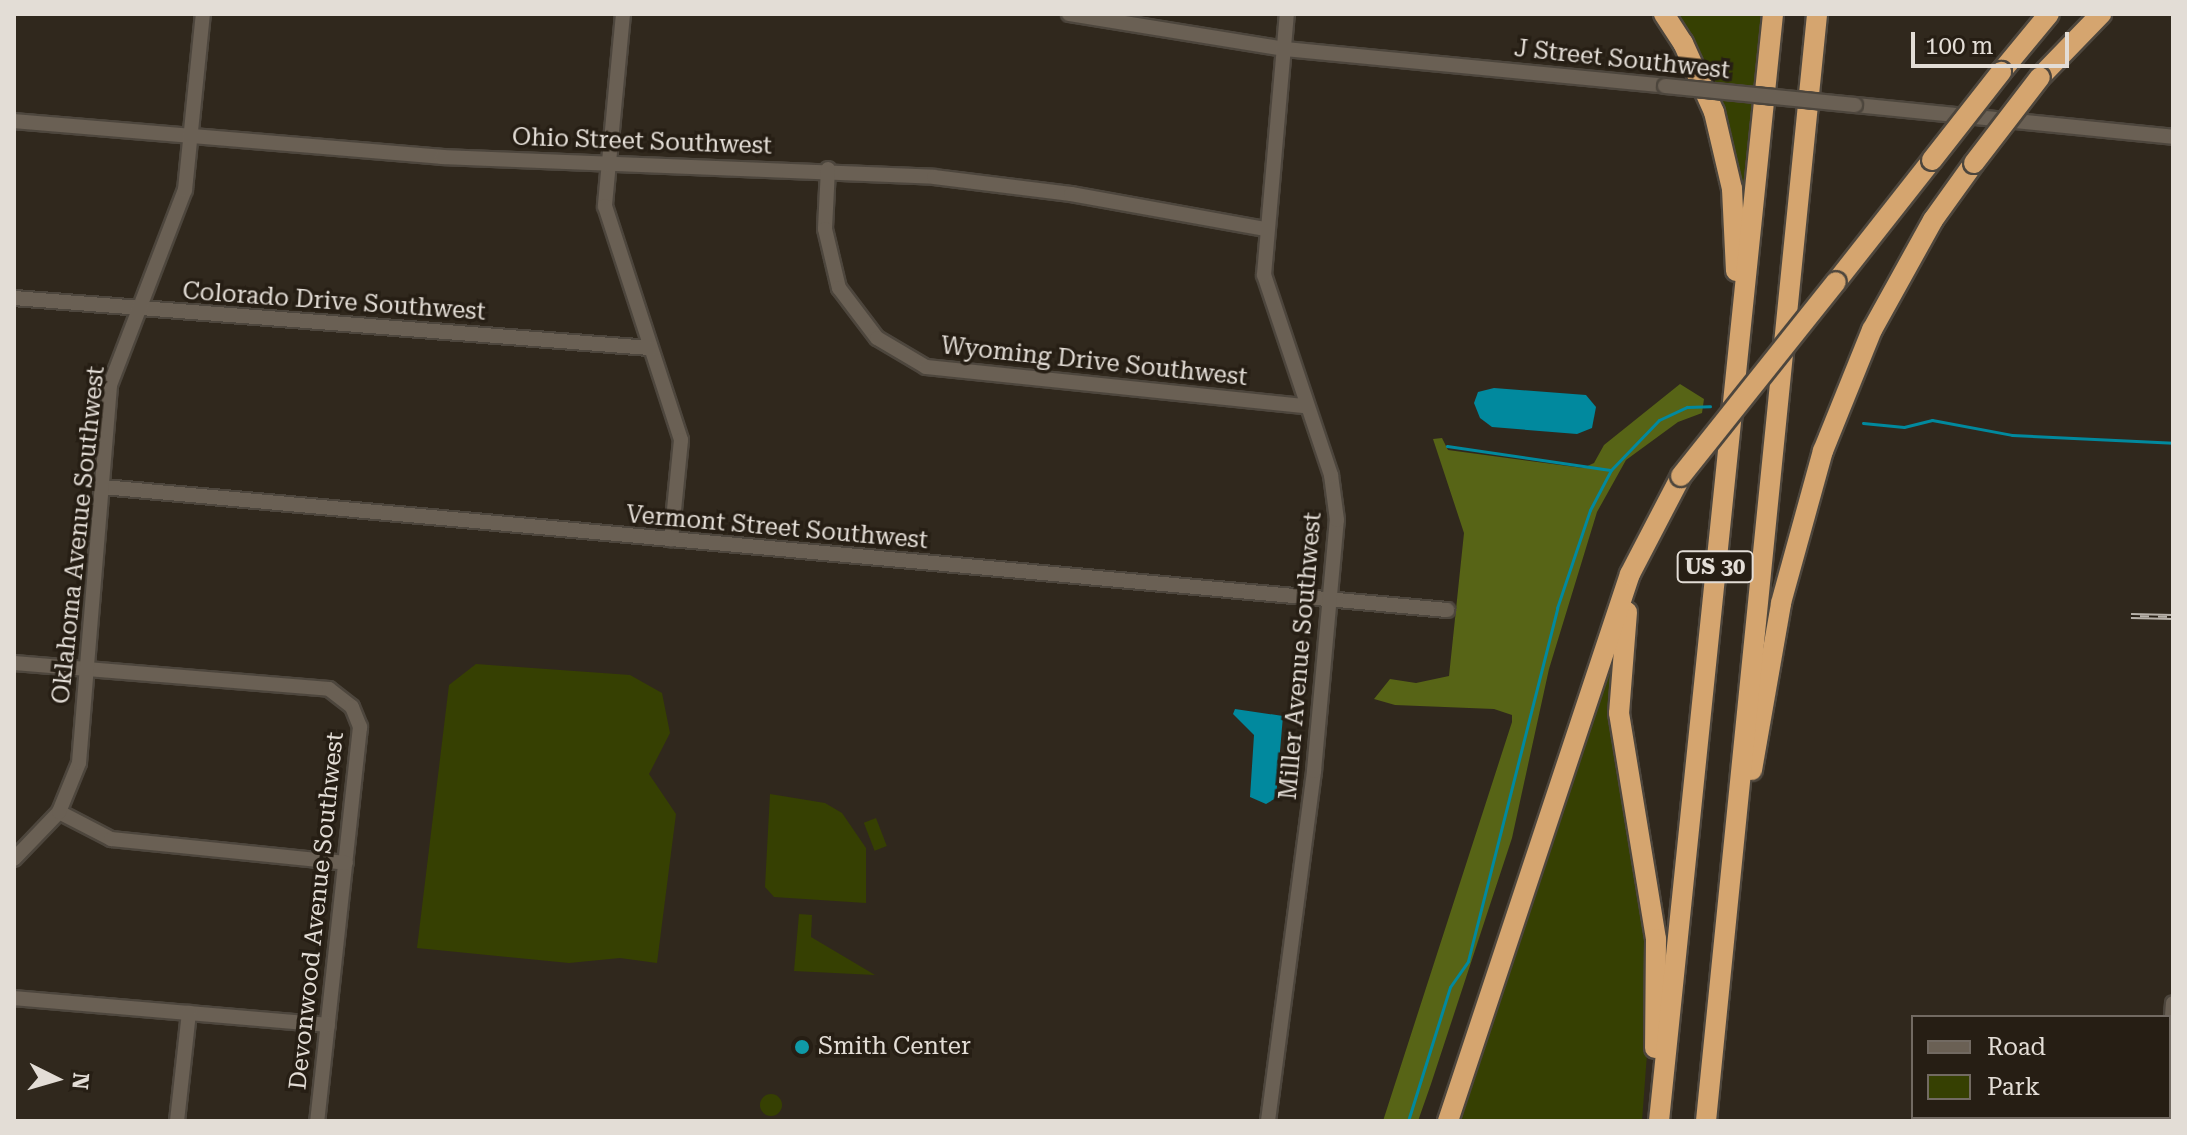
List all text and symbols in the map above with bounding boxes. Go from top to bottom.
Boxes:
scale bar [1915,16,2073,66]
text: 100 m [1925,32,1993,60]
street label: J Street Southwest [1513,34,1731,86]
street label: Ohio Street Southwest [512,123,772,161]
street label: Colorado Drive Southwest [182,277,486,327]
street label: Wyoming Drive Southwest [939,332,1249,392]
street label: Oklahoma Avenue Southwest [47,365,111,705]
street label: Vermont Street Southwest [625,500,929,556]
street label: Miller Avenue Southwest [1274,511,1328,801]
road number: US 30 [1675,549,1755,585]
street label: Devonwood Avenue Southwest [284,731,350,1091]
legend [1911,1015,2171,1119]
place label: Smith Center [818,1033,971,1061]
text: Road [1987,1033,2046,1061]
marker: Smith Center [793,1038,811,1056]
north arrow [16,1039,96,1119]
text: N [67,1072,94,1091]
text: Park [1987,1073,2040,1101]

